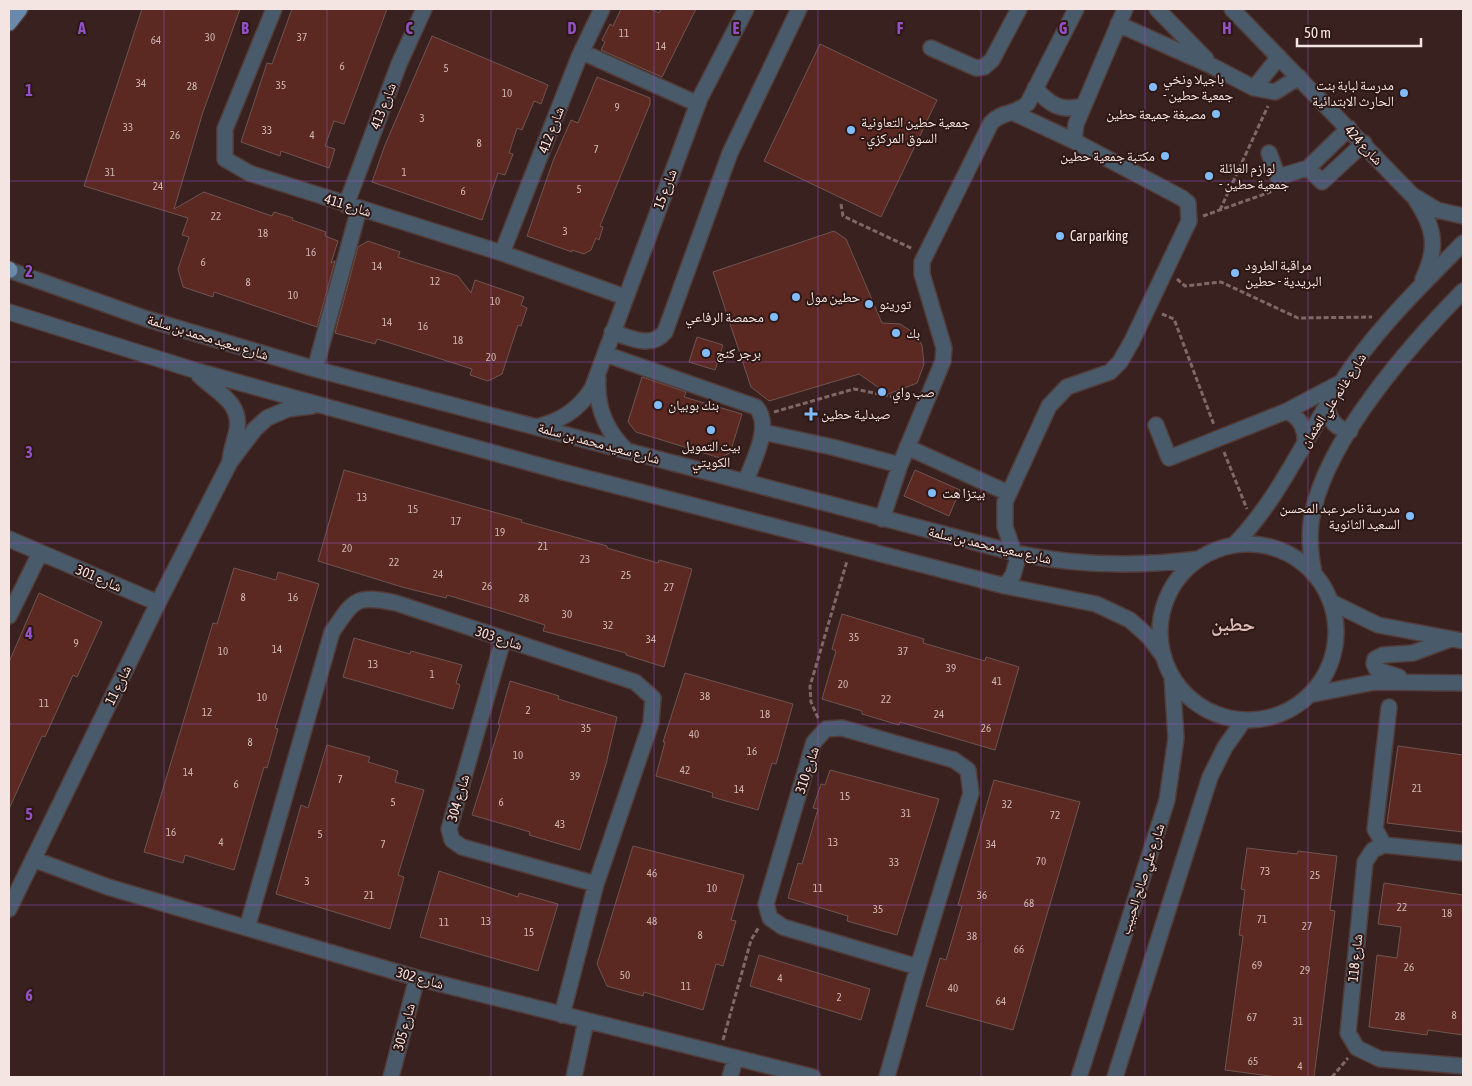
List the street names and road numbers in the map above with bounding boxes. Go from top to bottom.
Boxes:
street label: شارع 413 [367,81,401,132]
street label: شارع 412 [535,105,569,156]
street label: شارع 424 [1340,122,1386,169]
street label: شارع 15 [650,167,682,212]
street label: شارع 411 [322,190,373,222]
street label: شارع سعيد محمد بن سلمة [145,311,271,365]
street label: شارع غانم علي العثمان [1297,350,1372,452]
street label: شارع سعيد محمد بن سلمة [536,419,662,469]
street label: شارع سعيد محمد بن سلمة [926,523,1053,569]
street label: شارع 301 [73,561,124,597]
street label: شارع 303 [473,623,524,655]
street label: شارع 11 [102,663,136,708]
street label: شارع 310 [792,745,824,796]
street label: شارع 304 [444,773,474,824]
street label: شارع علي صالح الحبيب [1117,822,1171,938]
street label: شارع 118 [1345,933,1367,983]
street label: شارع 302 [394,964,445,994]
street label: شارع 305 [390,1002,420,1053]

